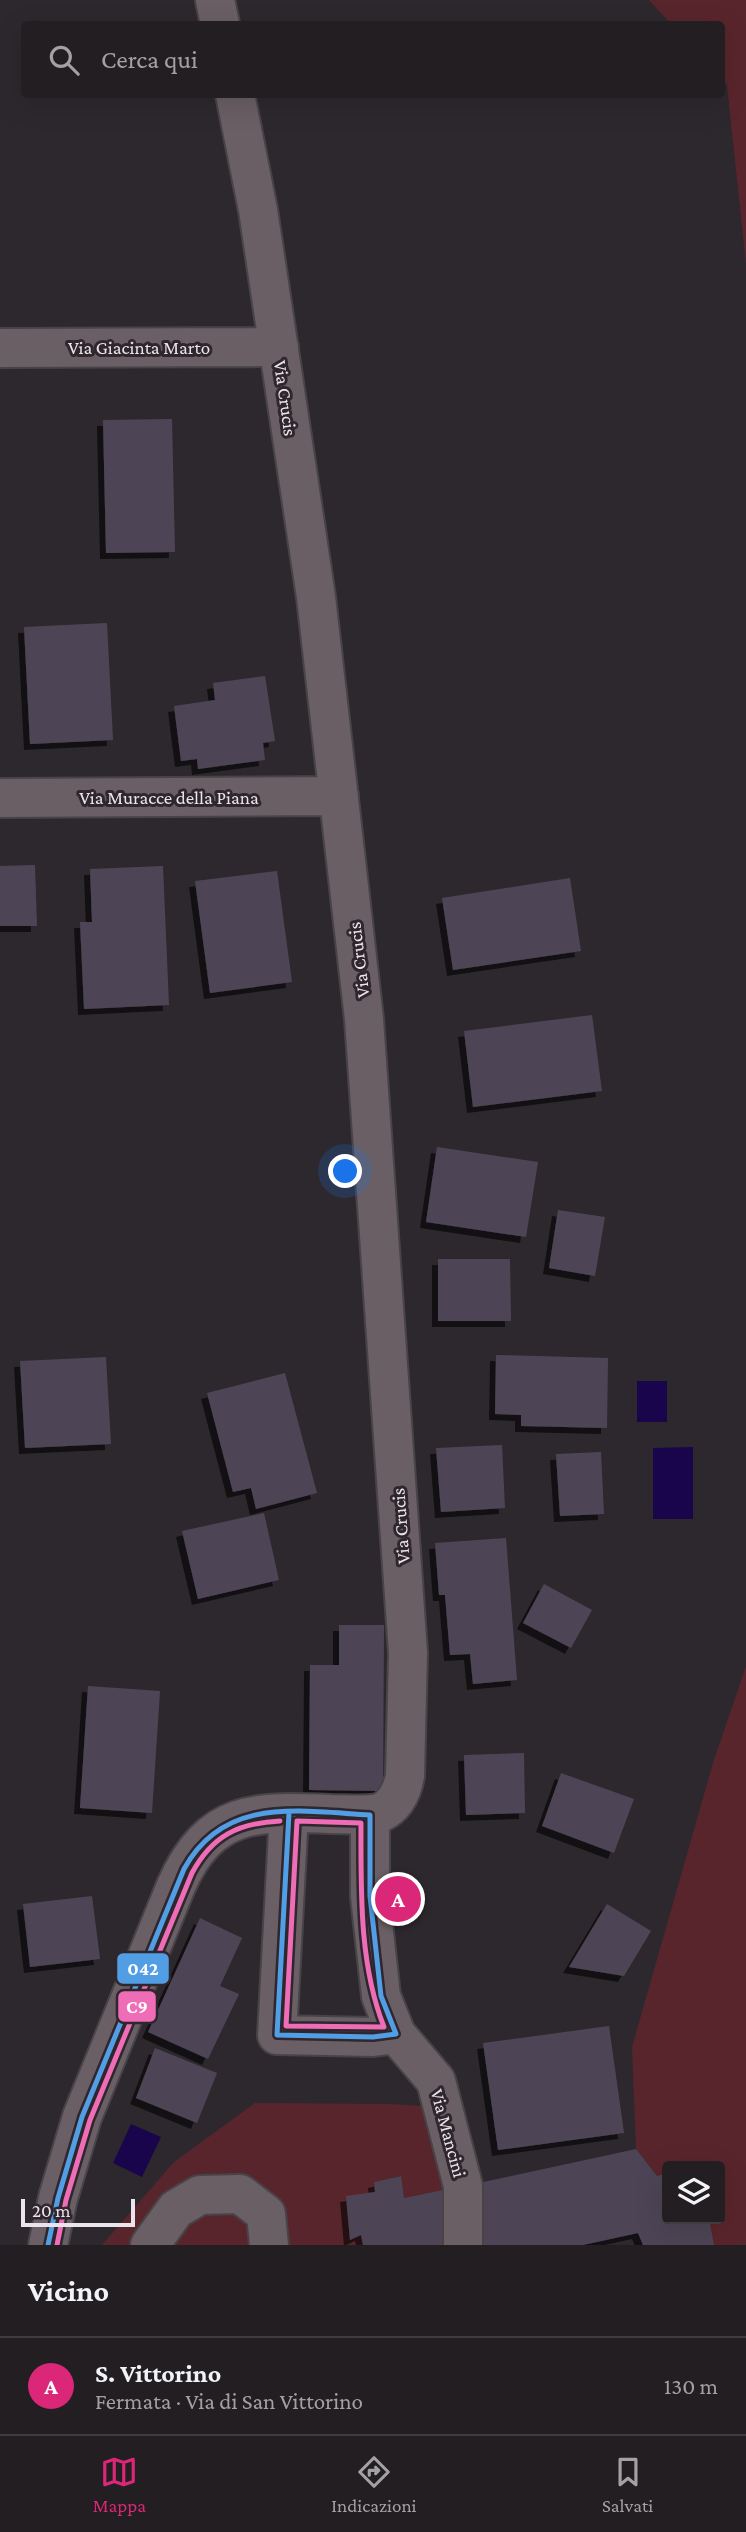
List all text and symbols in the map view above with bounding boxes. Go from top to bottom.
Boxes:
search box [21,21,725,98]
icon: search [45,41,83,79]
text: Cerca qui [101,45,198,74]
street label: Via Giacinta Marto [68,337,210,358]
street label: Via Crucis [270,359,301,437]
street label: Via Muracce della Piana [79,787,259,808]
street label: Via Crucis [343,921,374,999]
your location [328,1154,362,1188]
street label: Via Crucis [387,1487,414,1565]
pin: A [375,1873,421,1925]
line badge: 042 [116,1952,170,1985]
text: 042 [127,1958,159,1979]
line badge: C9 [117,1990,157,2023]
text: C9 [126,1996,148,2017]
street label: Via Mancini [427,2087,470,2180]
map controls [662,2161,725,2224]
button: layers [662,2161,725,2224]
scale bar [21,2196,135,2228]
text: 20 m [32,2200,71,2221]
text: Vicino [28,2274,109,2307]
text: S. Vittorino [95,2359,221,2388]
text: A [44,2373,58,2399]
text: 130 m [664,2373,718,2399]
text: Fermata · Via di San Vittorino [95,2388,363,2414]
tab: Mappa [93,2453,146,2516]
tab: Indicazioni [331,2453,417,2516]
tab: Salvati [602,2453,653,2516]

